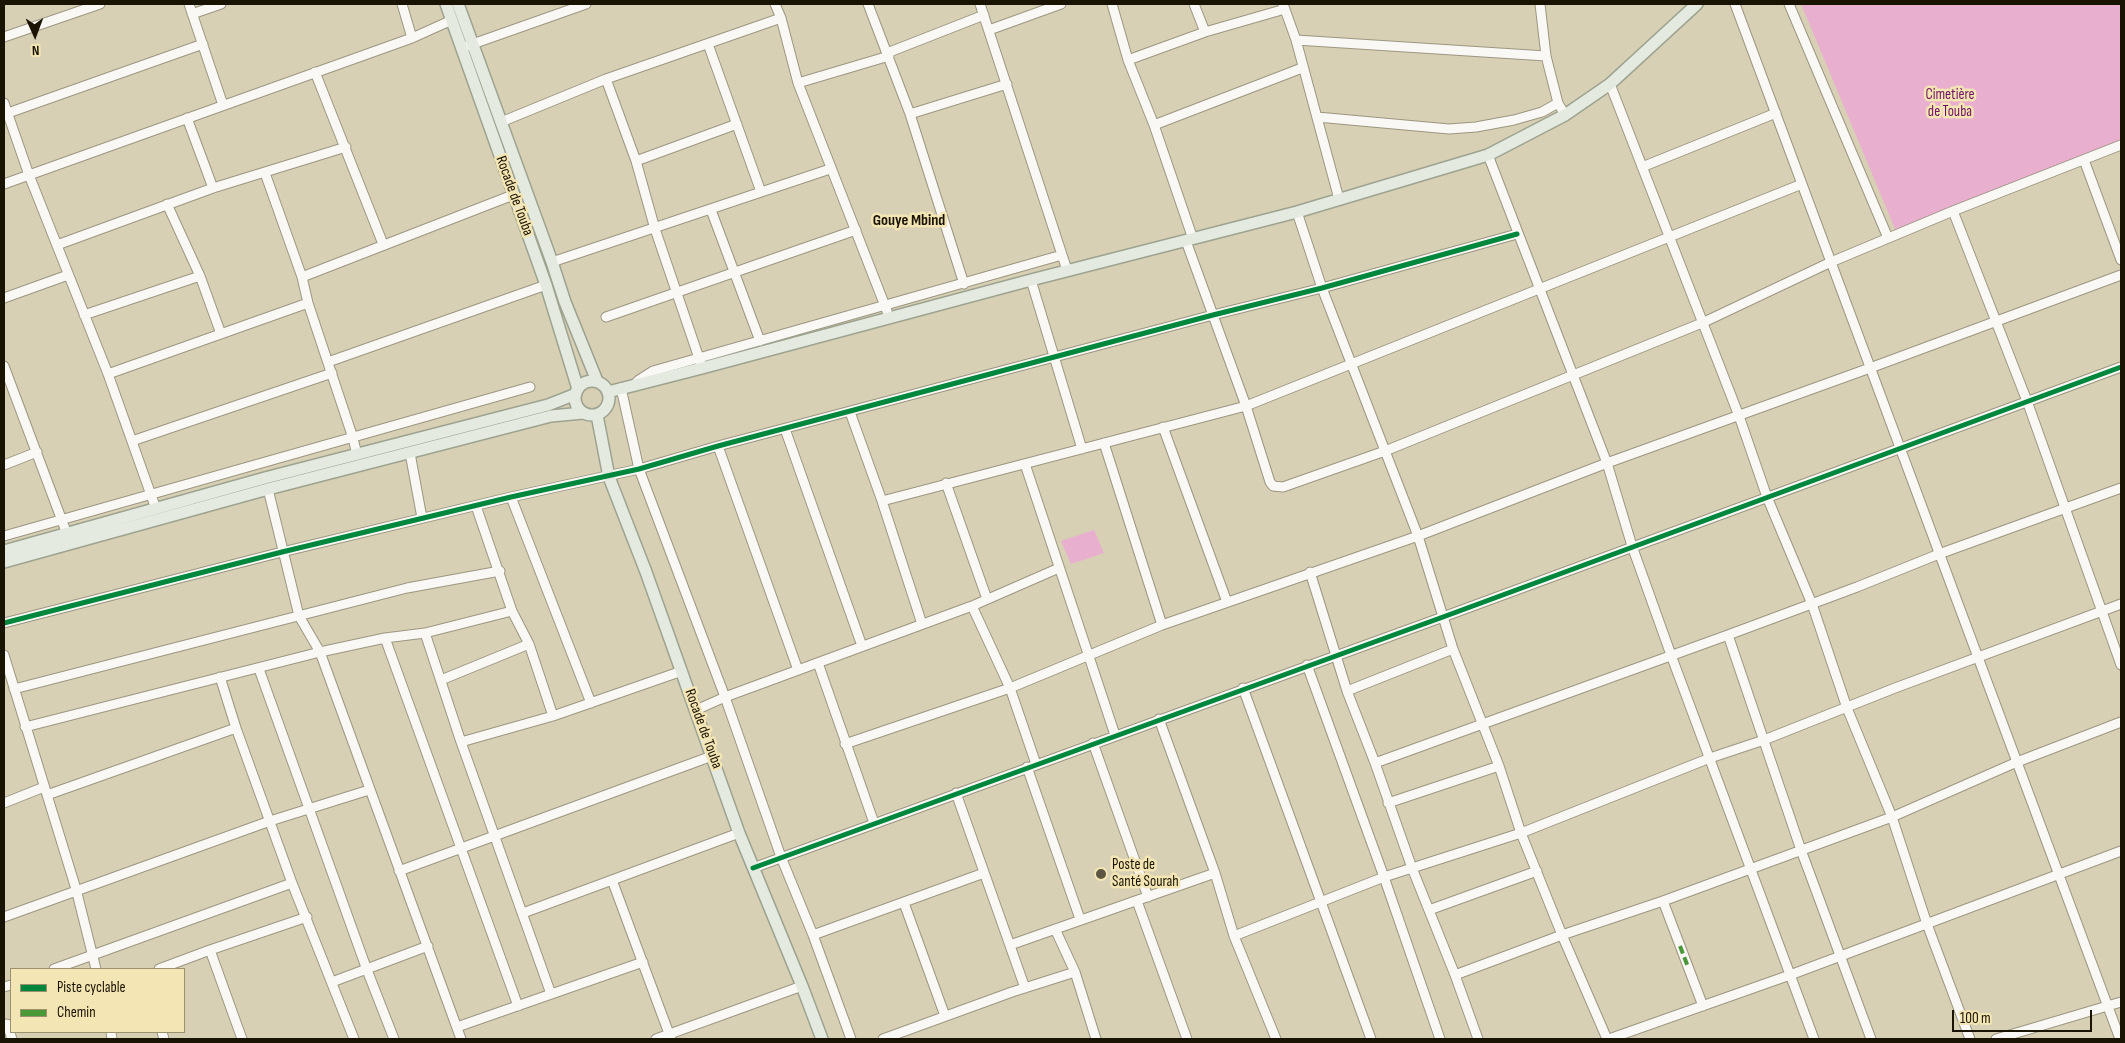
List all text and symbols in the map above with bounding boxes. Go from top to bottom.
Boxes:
north arrow [10,10,60,60]
text: N [32,42,40,59]
park label: Cimetière de Touba [1925,86,1975,121]
street label: Rocade de Touba [491,154,537,238]
district label: Gouye Mbind [873,211,945,231]
street label: Rocade de Touba [680,687,726,771]
place label: Poste de Santé Sourah [1112,856,1179,891]
marker: Poste de Santé Sourah [1094,867,1108,881]
legend [10,968,185,1033]
text: Piste cyclable [57,978,126,997]
scale bar [1955,1000,2095,1032]
text: Chemin [57,1003,96,1022]
text: 100 m [1960,1009,1991,1028]

